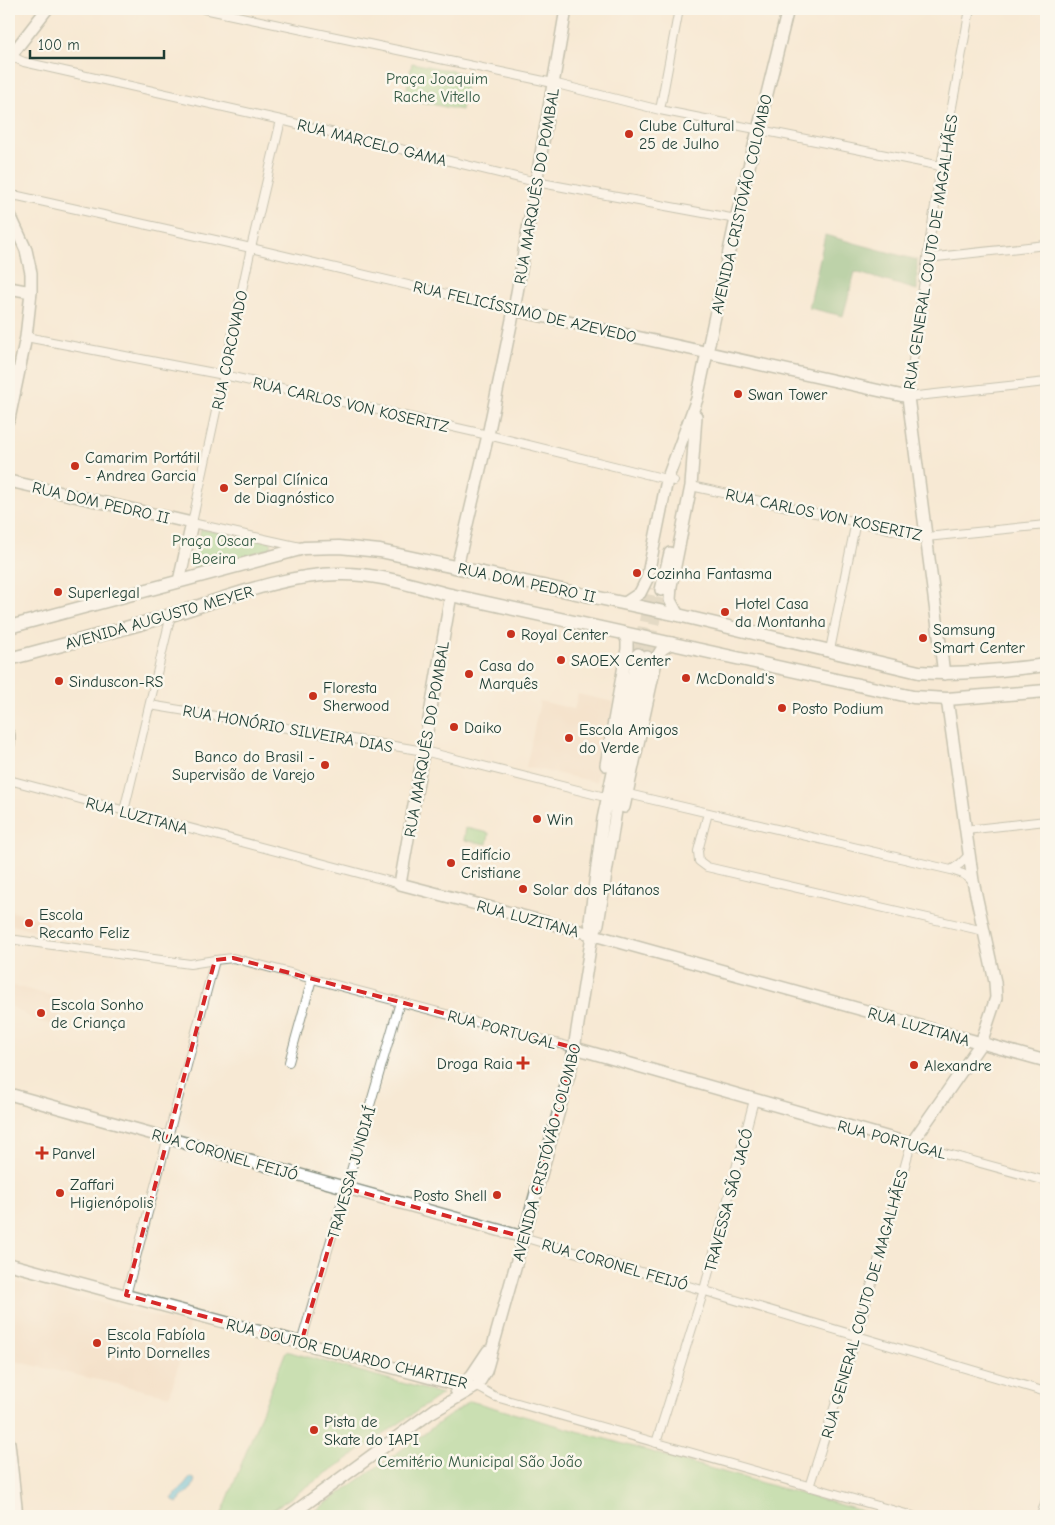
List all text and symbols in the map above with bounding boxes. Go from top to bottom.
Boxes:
scale bar [30,28,164,60]
text: 100 m [38,36,80,54]
park label: Praça Joaquim Rache Vitello [386,70,488,106]
street label: RUA MARQUÊS DO POMBAL [510,86,563,286]
street label: AVENIDA CRISTÓVÃO COLOMBO [707,92,776,316]
street label: RUA GENERAL COUTO DE MAGALHÃES [900,113,962,391]
street label: RUA MARCELO GAMA [295,116,448,170]
place label: Clube Cultural 25 de Julho [639,117,735,153]
marker: Clube Cultural 25 de Julho [623,128,635,140]
street label: RUA FELICÍSSIMO DE AZEVEDO [411,277,638,346]
street label: RUA CORCOVADO [209,289,251,412]
street label: RUA CARLOS VON KOSERITZ [251,374,450,436]
place label: Swan Tower [748,386,828,404]
marker: Swan Tower [732,388,744,400]
place label: Camarim Portátil - Andrea Garcia [85,449,200,485]
marker: Camarim Portátil - Andrea Garcia [69,460,81,472]
place label: Serpal Clínica de Diagnóstico [234,471,335,507]
street label: RUA DOM PEDRO II [30,478,171,528]
marker: Serpal Clínica de Diagnóstico [218,482,230,494]
street label: RUA CARLOS VON KOSERITZ [724,485,924,545]
park label: Praça Oscar Boeira [172,532,257,568]
street label: RUA DOM PEDRO II [456,560,597,606]
place label: Cozinha Fantasma [647,565,772,583]
marker: Cozinha Fantasma [631,567,643,579]
street label: AVENIDA AUGUSTO MEYER [63,582,256,653]
place label: Superlegal [68,584,140,602]
marker: Superlegal [52,586,64,598]
place label: Hotel Casa da Montanha [735,595,826,631]
marker: Hotel Casa da Montanha [719,606,731,618]
place label: Samsung Smart Center [933,621,1025,657]
place label: Royal Center [521,626,609,644]
marker: Royal Center [505,628,517,640]
marker: Samsung Smart Center [917,632,929,644]
street label: RUA MARQUÊS DO POMBAL [400,639,453,839]
place label: SAOEX Center [571,652,671,670]
marker: SAOEX Center [555,654,567,666]
place label: Casa do Marquês [479,657,538,693]
marker: Casa do Marquês [463,668,475,680]
place label: McDonald's [696,670,775,688]
marker: McDonald's [680,672,692,684]
place label: Sinduscon-RS [69,673,164,691]
marker: Sinduscon-RS [53,675,65,687]
place label: Floresta Sherwood [323,679,389,715]
marker: Floresta Sherwood [307,690,319,702]
place label: Posto Podium [792,700,884,718]
street label: RUA HONÓRIO SILVEIRA DIAS [181,701,395,756]
marker: Posto Podium [776,702,788,714]
place label: Daiko [464,719,502,737]
marker: Daiko [448,721,460,733]
place label: Escola Amigos do Verde [579,721,679,757]
marker: Escola Amigos do Verde [563,732,575,744]
place label: Banco do Brasil - Supervisão de Varejo [172,748,315,784]
marker: Banco do Brasil - Supervisão de Varejo [319,759,331,771]
street label: RUA LUZITANA [84,794,190,838]
place label: Win [547,811,573,829]
marker: Win [531,813,543,825]
place label: Edifício Cristiane [461,846,521,882]
marker: Edifício Cristiane [445,857,457,869]
place label: Solar dos Plátanos [533,881,660,899]
marker: Solar dos Plátanos [517,883,529,895]
street label: RUA LUZITANA [475,897,581,941]
place label: Escola Recanto Feliz [39,906,130,942]
marker: Escola Recanto Feliz [23,917,35,929]
place label: Escola Sonho de Criança [51,996,144,1032]
street label: RUA LUZITANA [866,1004,972,1050]
marker: Escola Sonho de Criança [35,1007,47,1019]
street label: RUA PORTUGAL [445,1007,558,1053]
street label: AVENIDA CRISTÓVÃO COLOMBO [508,1041,585,1263]
place label: Droga Raia [437,1055,513,1073]
marker: Droga Raia [517,1057,529,1069]
place label: Alexandre [924,1057,992,1075]
marker: Alexandre [908,1059,920,1071]
street label: TRAVESSA JUNDIAÍ [323,1104,380,1241]
street label: RUA PORTUGAL [835,1117,948,1163]
street label: RUA CORONEL FEIJÓ [150,1125,300,1184]
street label: TRAVESSA SÃO JACÓ [700,1126,757,1274]
place label: Panvel [52,1145,95,1163]
marker: Panvel [36,1147,48,1159]
street label: RUA GENERAL COUTO DE MAGALHÃES [818,1168,912,1441]
place label: Zaffari Higienópolis [70,1176,154,1212]
marker: Zaffari Higienópolis [54,1187,66,1199]
place label: Posto Shell [413,1187,487,1205]
marker: Posto Shell [491,1189,503,1201]
street label: RUA CORONEL FEIJÓ [540,1235,690,1294]
street label: RUA DOUTOR EDUARDO CHARTIER [224,1315,470,1393]
place label: Escola Fabíola Pinto Dornelles [107,1326,210,1362]
marker: Escola Fabíola Pinto Dornelles [91,1337,103,1349]
place label: Pista de Skate do IAPI [324,1413,419,1449]
marker: Pista de Skate do IAPI [308,1424,320,1436]
park label: Cemitério Municipal São João [377,1453,583,1471]

